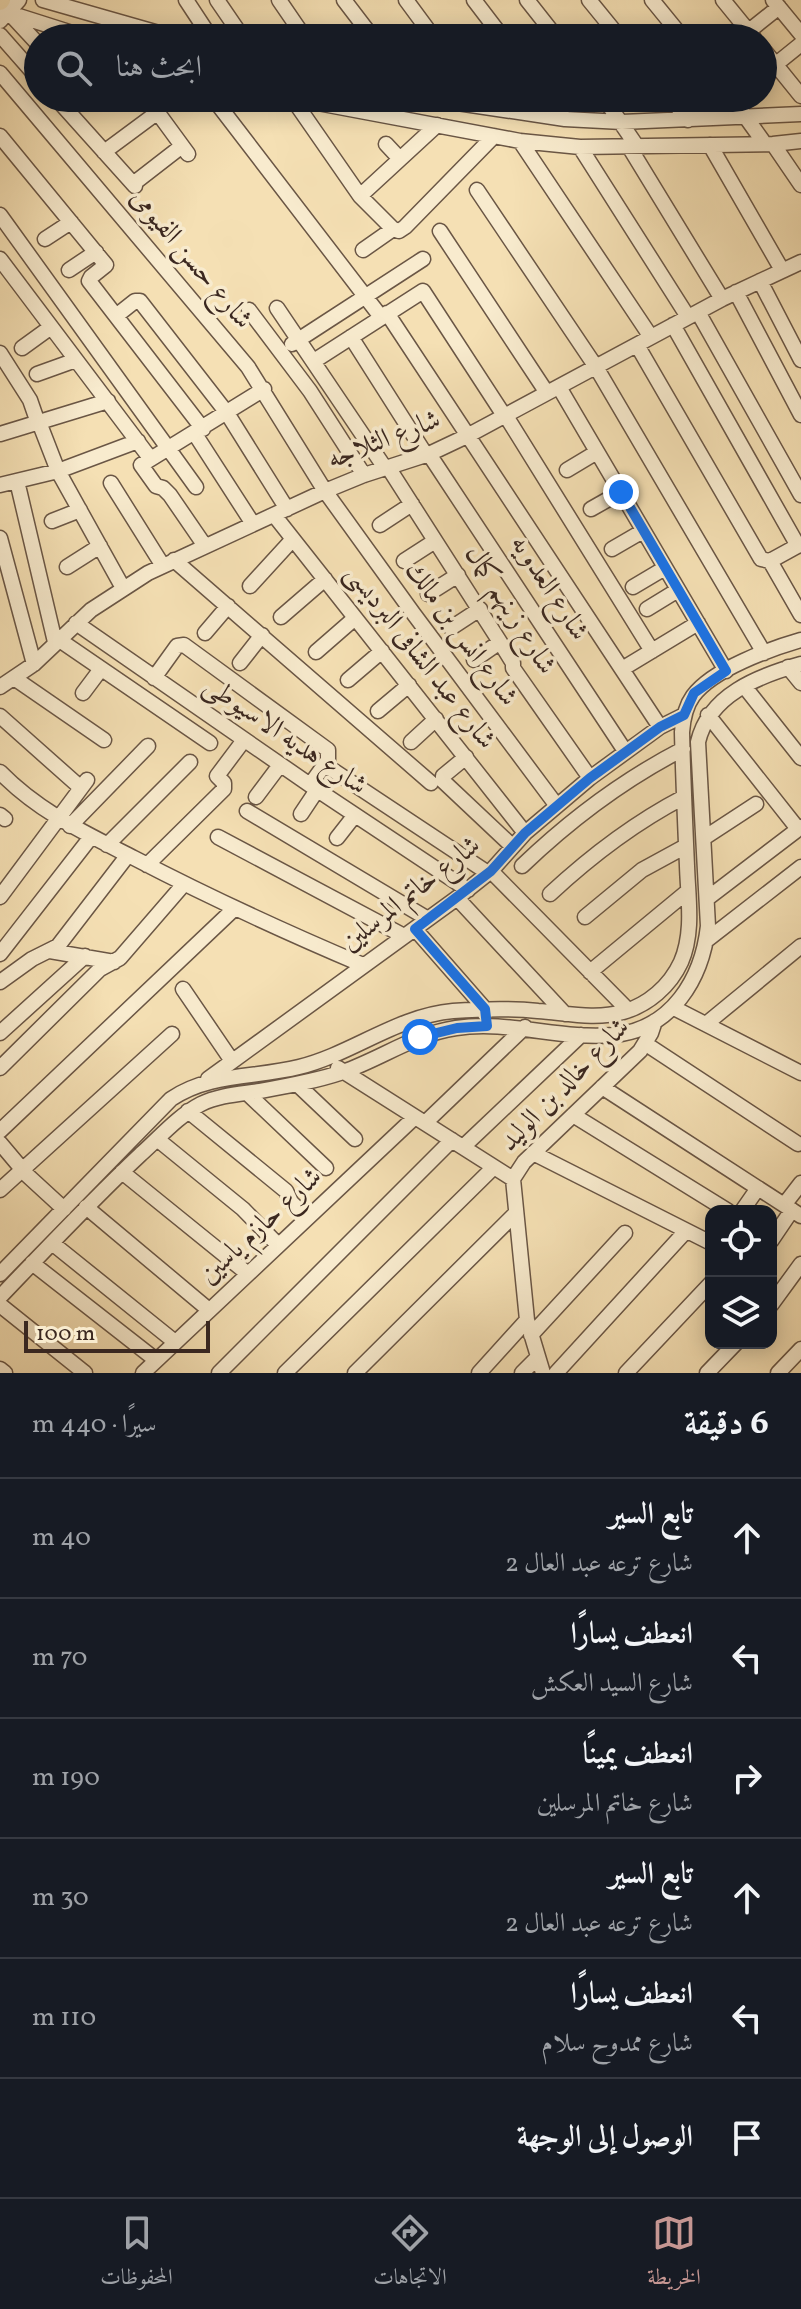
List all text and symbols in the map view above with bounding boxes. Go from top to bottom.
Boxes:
search box [24,24,777,112]
icon: search [52,46,96,90]
text: ابحث هنا [116,47,202,89]
street label: شارع حسن الفيومى [119,180,262,339]
street label: شارع الثلاجه [321,400,447,481]
route end [603,474,639,510]
street label: شارع العدويه [499,527,598,650]
street label: شارع زينهم كمال [450,538,565,685]
street label: شارع انس بن مالك [393,553,527,716]
street label: شارع عبد الشافى البرديسى [334,556,505,759]
street label: شارع هديه الاسيوطى [194,667,375,807]
street label: شارع خاتم المرسلين [333,827,491,963]
street label: شارع خالد بن الوليد [491,1009,641,1162]
route start [402,1019,438,1055]
street label: شارع حازم ياسين [191,1159,333,1296]
map controls [705,1205,777,1349]
button: locate [705,1205,777,1277]
button: layers [705,1277,777,1349]
scale bar [24,1317,210,1353]
text: 100 m [36,1319,95,1350]
text: 6 دقيقة [684,1401,769,1448]
text: سيرًا · 440 m [32,1407,157,1443]
text: تابع السير [609,1494,693,1536]
icon: ahead [725,1516,769,1560]
text: 40 m [32,1520,91,1556]
text: شارع ترعه عبد العال 2 [505,1546,693,1582]
text: انعطف يسارًا [570,1614,693,1656]
icon: left [725,1636,769,1680]
text: 70 m [32,1640,87,1676]
text: شارع السيد العكش [531,1666,693,1702]
text: انعطف يمينًا [582,1734,693,1776]
icon: right [725,1756,769,1800]
text: 190 m [32,1760,100,1796]
text: شارع خاتم المرسلين [537,1786,693,1822]
text: تابع السير [609,1854,693,1896]
icon: ahead [725,1876,769,1920]
text: 30 m [32,1880,89,1916]
text: شارع ترعه عبد العال 2 [505,1906,693,1942]
text: انعطف يسارًا [570,1974,693,2016]
icon: left [725,1996,769,2040]
text: 110 m [32,2000,96,2036]
text: شارع ممدوح سلام [541,2026,693,2062]
icon: arrive [725,2116,769,2160]
text: الوصول إلى الوجهة [517,2117,693,2159]
tab: المحفوظات [100,2211,173,2298]
tab: الاتجاهات [373,2211,447,2298]
tab: الخريطة [647,2211,701,2298]

